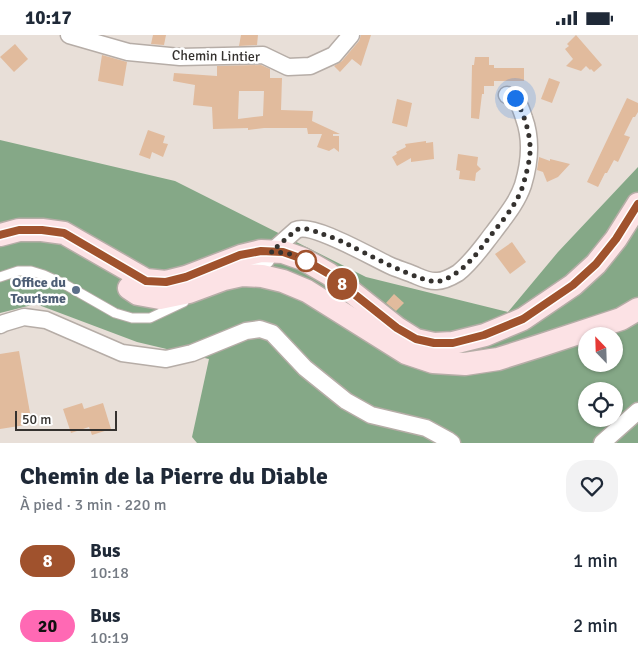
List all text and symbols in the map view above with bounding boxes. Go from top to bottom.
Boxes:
text: 10:17 [25,6,72,30]
street label: Chemin Lintier [172,47,261,65]
your location [503,86,528,111]
unlabelled marker [295,250,317,272]
line badge: 8 [326,268,358,300]
text: 8 [337,273,347,295]
place label: Office du Tourisme [11,274,66,307]
marker: Office du Tourisme [70,284,82,296]
north arrow [578,327,622,373]
map controls [578,327,623,427]
button: locate [578,382,623,427]
scale bar [15,408,118,431]
text: 50 m [22,411,51,428]
button: heart [566,460,618,512]
text: Chemin de la Pierre du Diable [20,461,328,491]
text: À pied · 3 min · 220 m [20,495,167,515]
text: Bus [90,539,121,563]
text: 1 min [573,549,618,573]
text: 8 [43,550,52,572]
text: 10:18 [90,563,129,583]
text: Bus [90,604,121,628]
text: 2 min [573,614,618,638]
text: 20 [38,615,57,637]
text: 10:19 [90,628,129,648]

